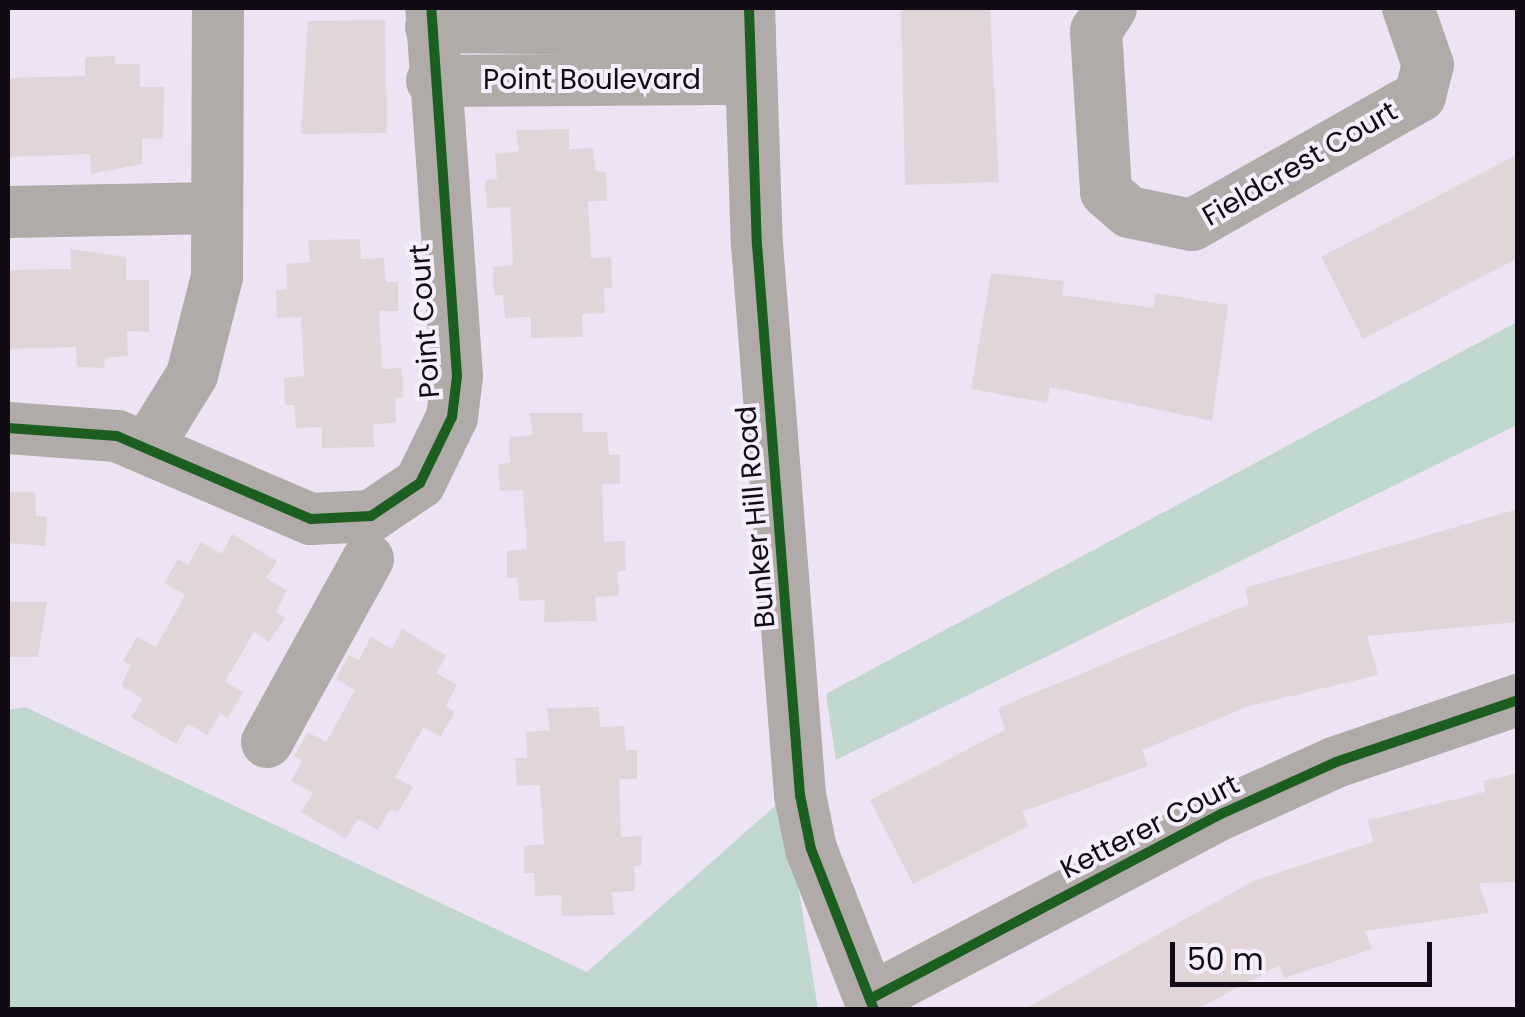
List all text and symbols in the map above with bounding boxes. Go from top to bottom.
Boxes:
street label: Point Boulevard [483,63,701,97]
street label: Fieldcrest Court [1197,95,1403,233]
street label: Point Court [403,243,447,399]
street label: Bunker Hill Road [730,404,782,630]
street label: Ketterer Court [1055,768,1245,886]
scale bar [1175,922,1438,984]
text: 50 m [1187,938,1264,981]

